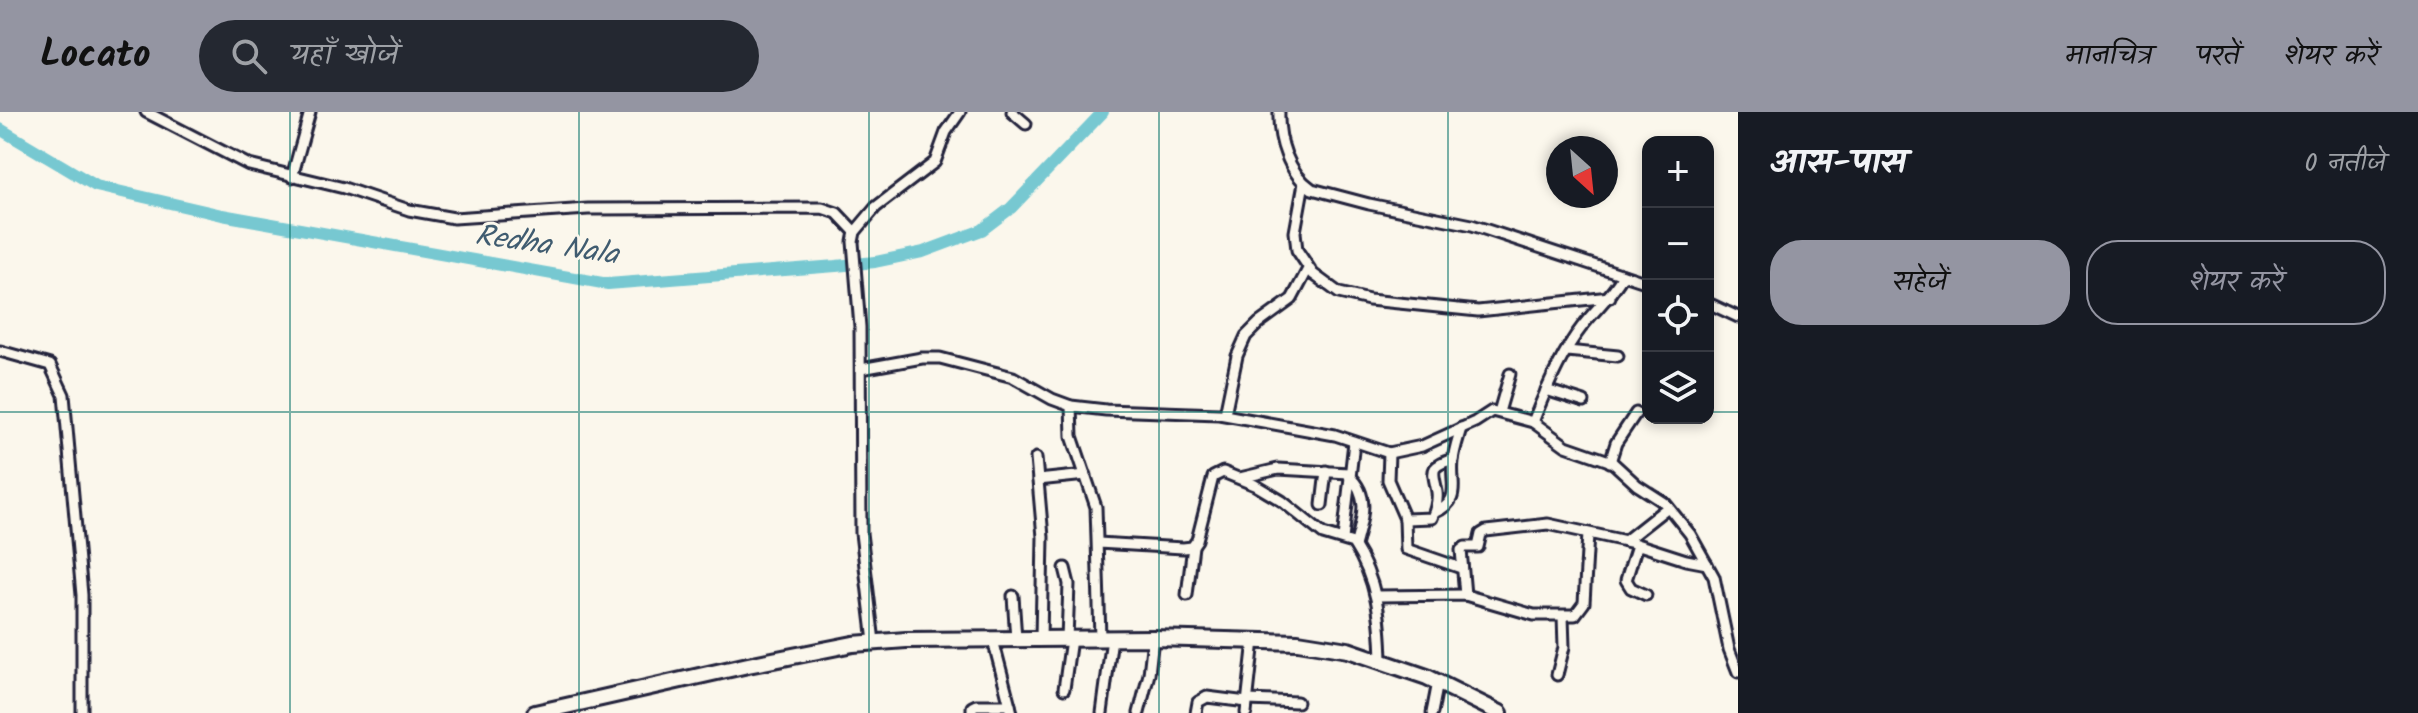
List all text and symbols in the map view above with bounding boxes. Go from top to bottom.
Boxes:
search box [199,20,759,92]
text: Locato [40,26,151,86]
text: यहाँ खोजें [291,32,399,80]
icon: search [227,34,271,78]
text: मानचित्र [2065,34,2152,79]
text: परतें [2196,34,2240,79]
text: शेयर करें [2284,34,2378,79]
north arrow [1546,136,1618,208]
map controls [1642,136,1714,424]
button: + [1642,136,1714,208]
text: आस-पास [1770,137,1907,191]
text: 0 नतीजे [2305,143,2386,185]
button: − [1642,208,1714,280]
water label: Redha Nala [472,212,623,280]
button: सहेजें [1770,240,2070,325]
button: शेयर करें [2086,240,2386,325]
button: locate [1642,280,1714,352]
button: layers [1642,352,1714,424]

